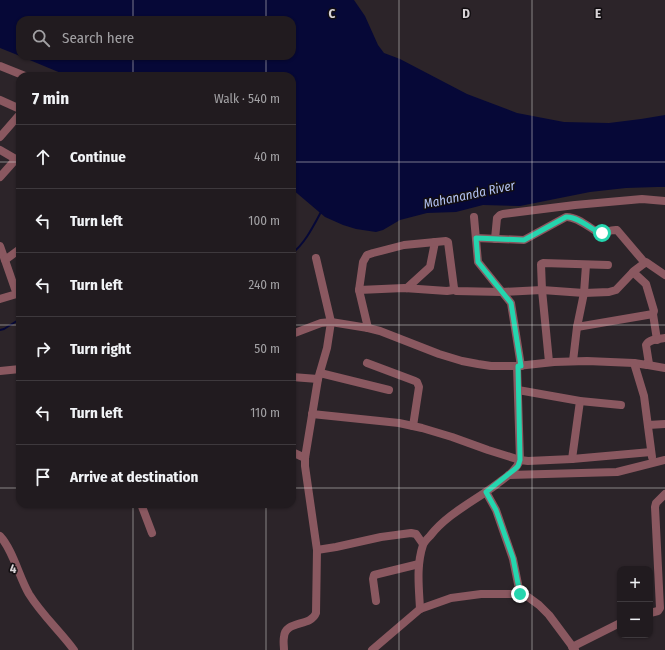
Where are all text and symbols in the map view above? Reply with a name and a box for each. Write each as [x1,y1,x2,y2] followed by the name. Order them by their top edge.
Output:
[329,6,336,21] text: C
[462,6,470,21] text: D
[595,6,601,21] text: E
[16,16,296,60] search box
[30,27,52,49] icon: search
[62,29,134,47] text: Search here
[32,88,69,109] text: 7 min
[214,91,280,106] text: Walk · 540 m
[32,146,54,168] icon: ahead
[70,148,126,166] text: Continue
[254,149,280,164] text: 40 m
[422,177,517,212] water label: Mahananda River
[32,210,54,232] icon: left
[70,212,123,230] text: Turn left
[248,213,280,228] text: 100 m
[593,224,611,242] route start
[32,274,54,296] icon: left
[70,276,123,294] text: Turn left
[248,277,280,292] text: 240 m
[32,338,54,360] icon: right
[70,340,131,358] text: Turn right
[254,341,280,356] text: 50 m
[32,402,54,424] icon: left
[70,404,123,422] text: Turn left
[250,405,280,420] text: 110 m
[32,466,54,488] icon: arrive
[70,468,198,486] text: Arrive at destination
[10,561,17,576] text: 4
[617,566,653,638] map controls
[617,566,653,602] button: +
[511,585,529,603] route end
[617,602,653,638] button: −

